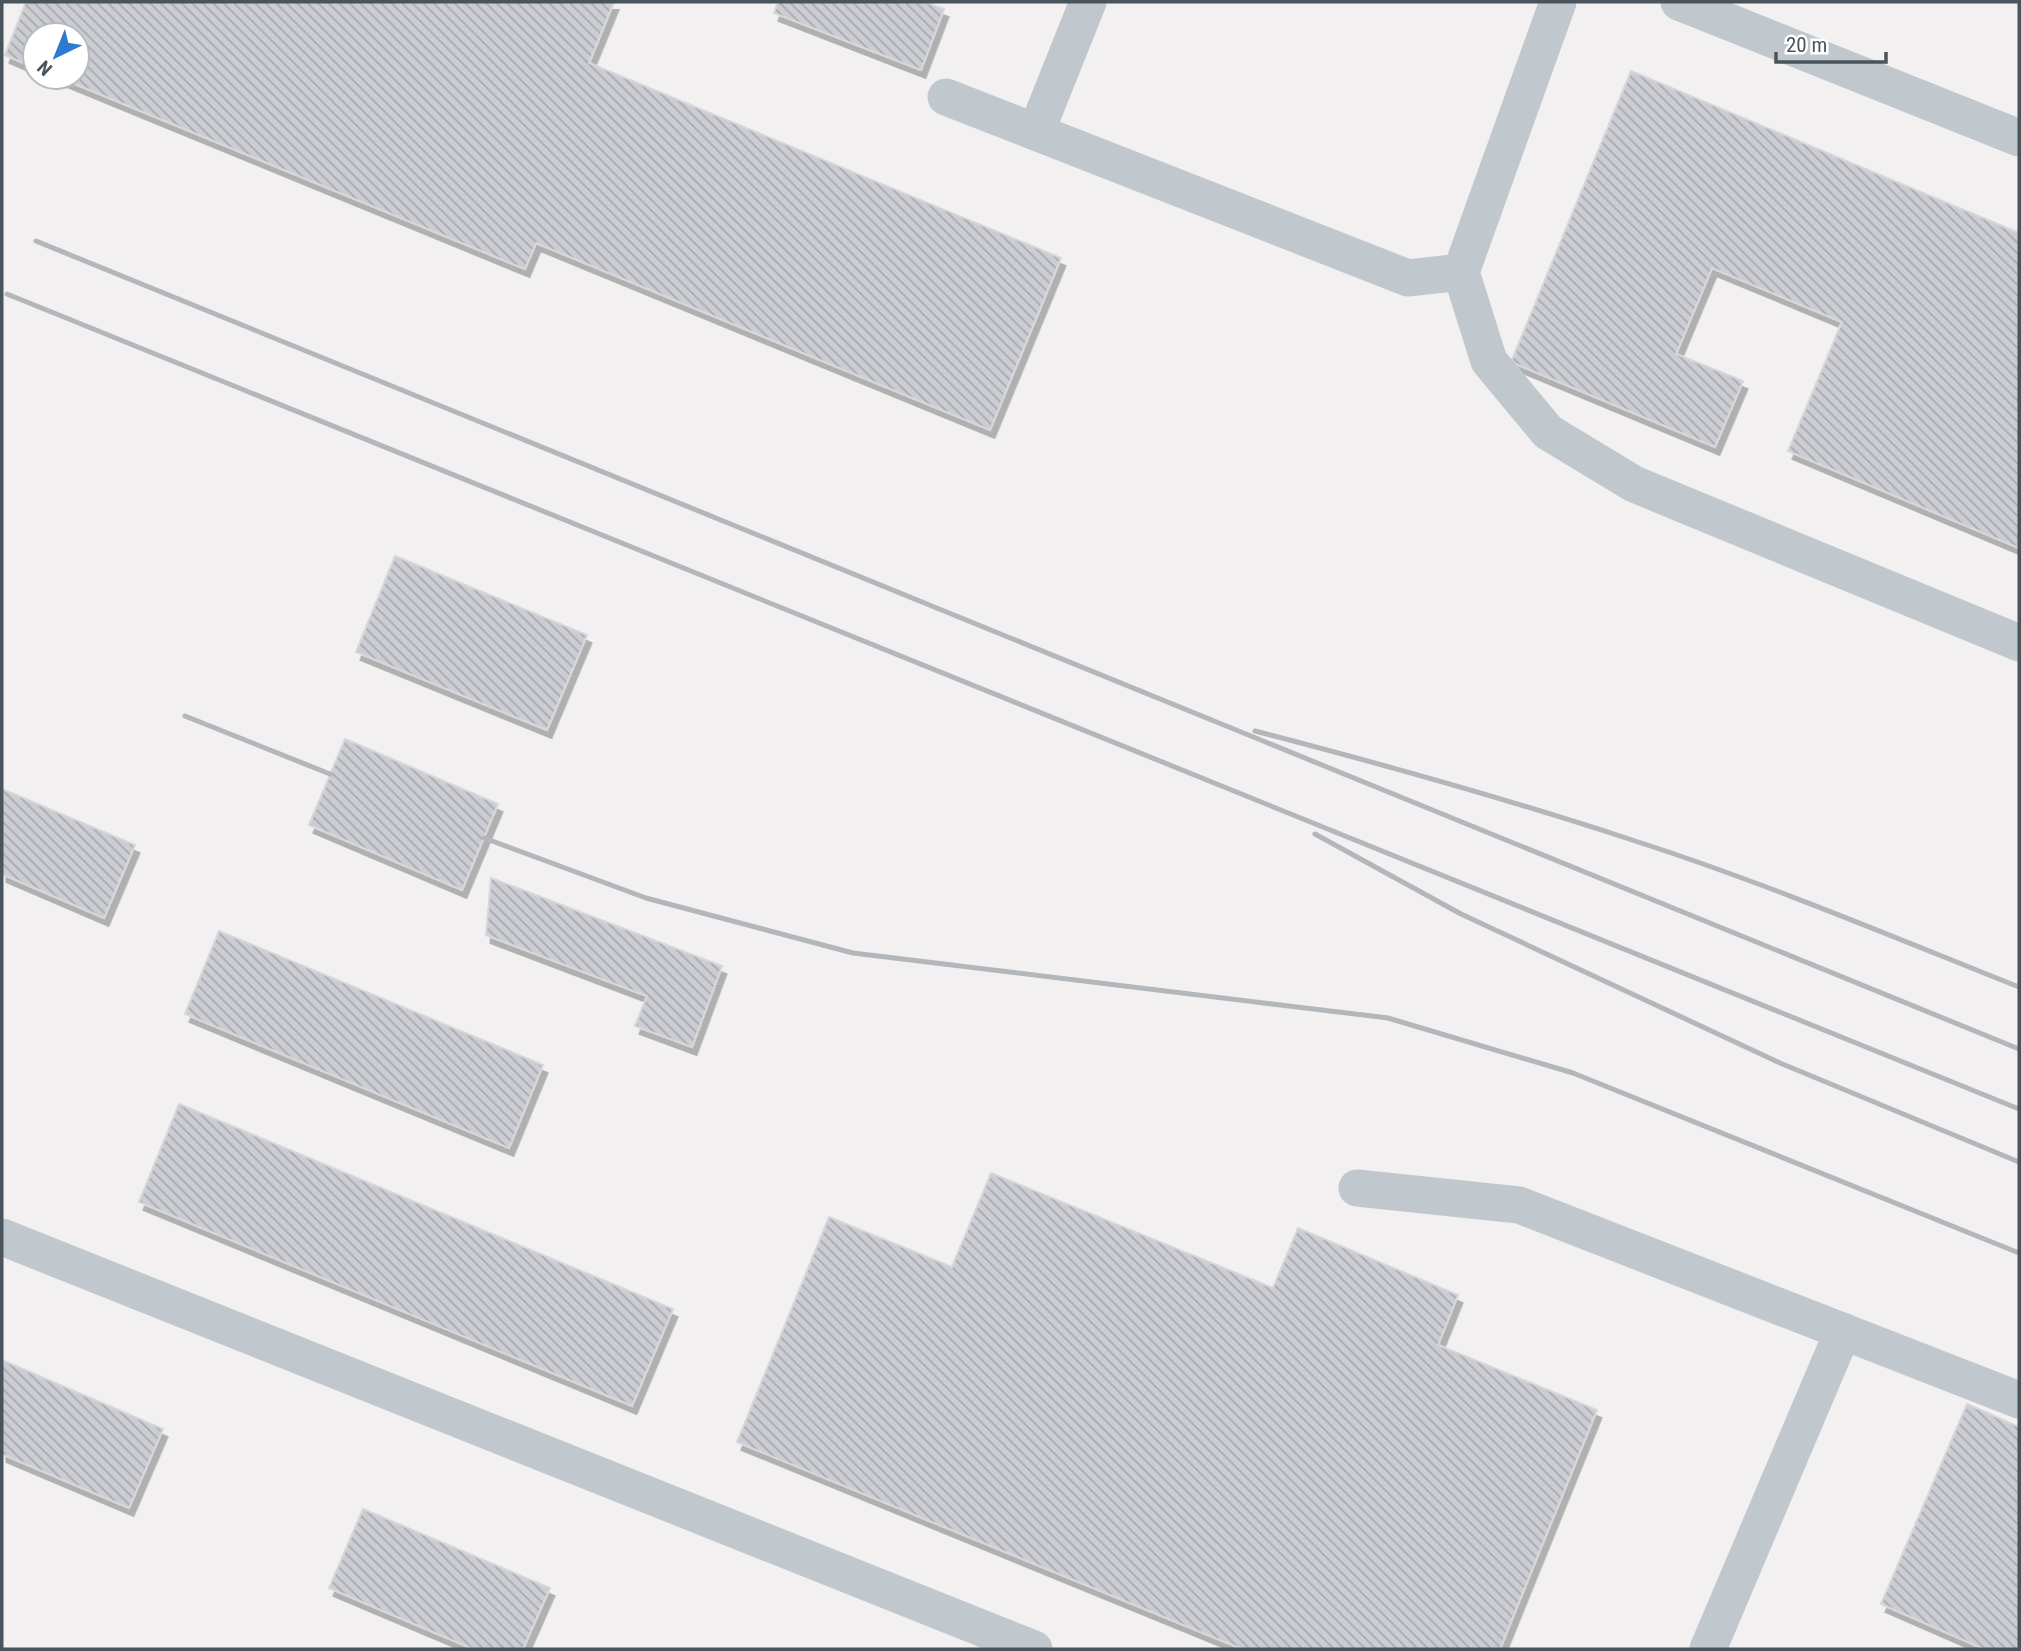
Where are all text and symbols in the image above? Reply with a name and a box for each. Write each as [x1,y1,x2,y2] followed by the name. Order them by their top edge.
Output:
[21,21,91,91] north arrow
[1776,21,1886,65] scale bar
[1786,33,1827,57] text: 20 m
[33,56,57,80] text: N

